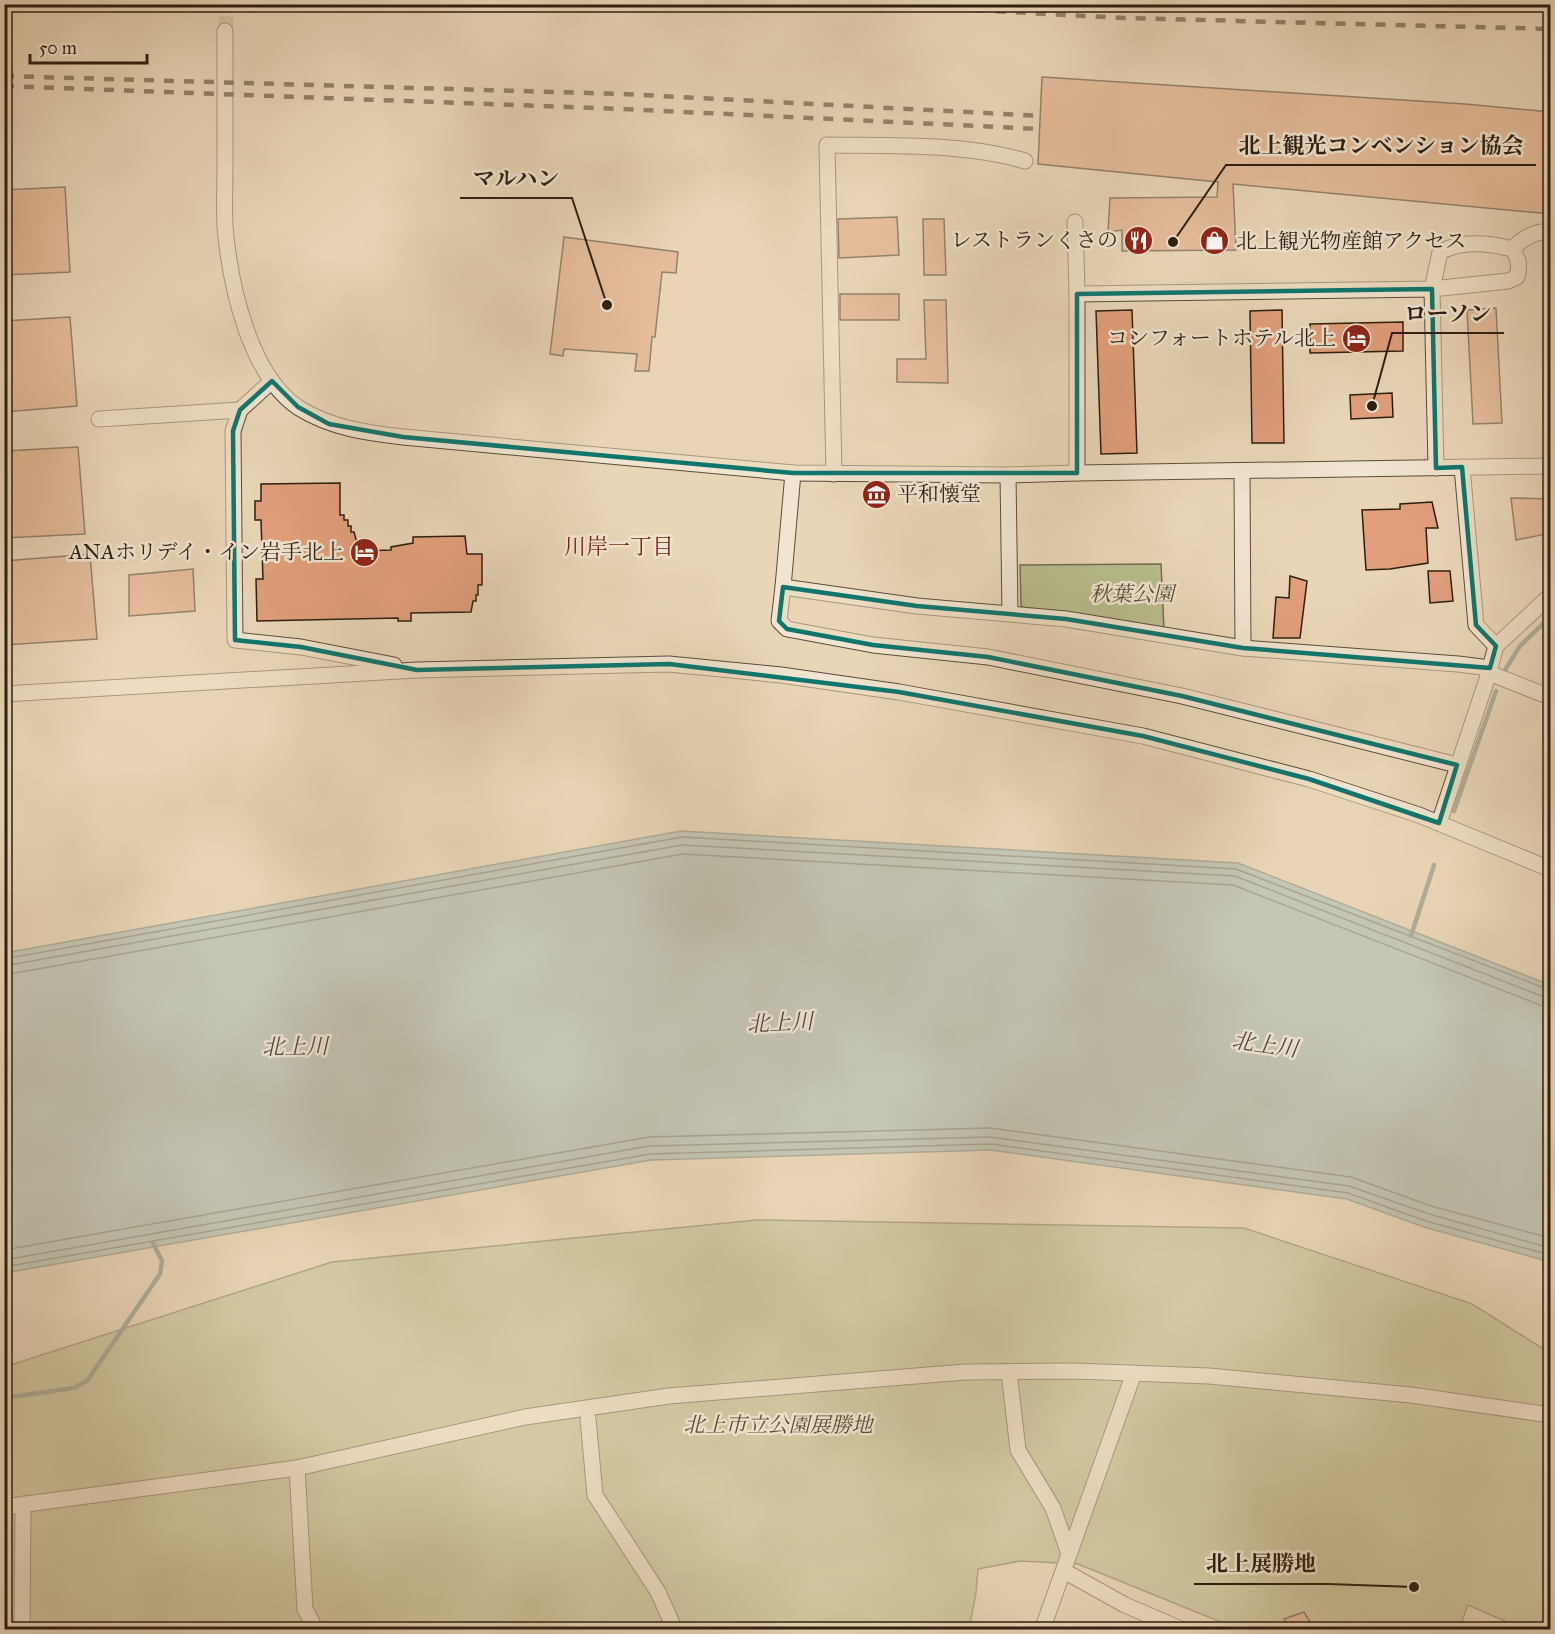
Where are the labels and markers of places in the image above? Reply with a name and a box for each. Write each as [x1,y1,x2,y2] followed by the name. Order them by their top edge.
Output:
[1226,125,1536,165] callout: 北上観光コンベンション協会
[460,158,572,198] callout: マルハン
[1123,224,1155,256] restaurant icon: レストランくさの
[1199,225,1231,257] shop icon: 北上観光物産館アクセス
[951,227,1118,253] place label: レストランくさの
[1236,228,1466,254] place label: 北上観光物産館アクセス
[1392,293,1504,333] callout: ローソン
[1341,322,1373,354] hotel icon: コンフォートホテル北上
[1107,325,1336,351] place label: コンフォートホテル北上
[860,478,892,510] museum icon: 平和懐堂
[897,481,981,507] place label: 平和懐堂
[349,536,381,568] hotel icon: ANAホリデイ・イン岩手北上
[68,539,344,565] place label: ANAホリデイ・イン岩手北上
[1194,1544,1328,1584] callout: 北上展勝地

